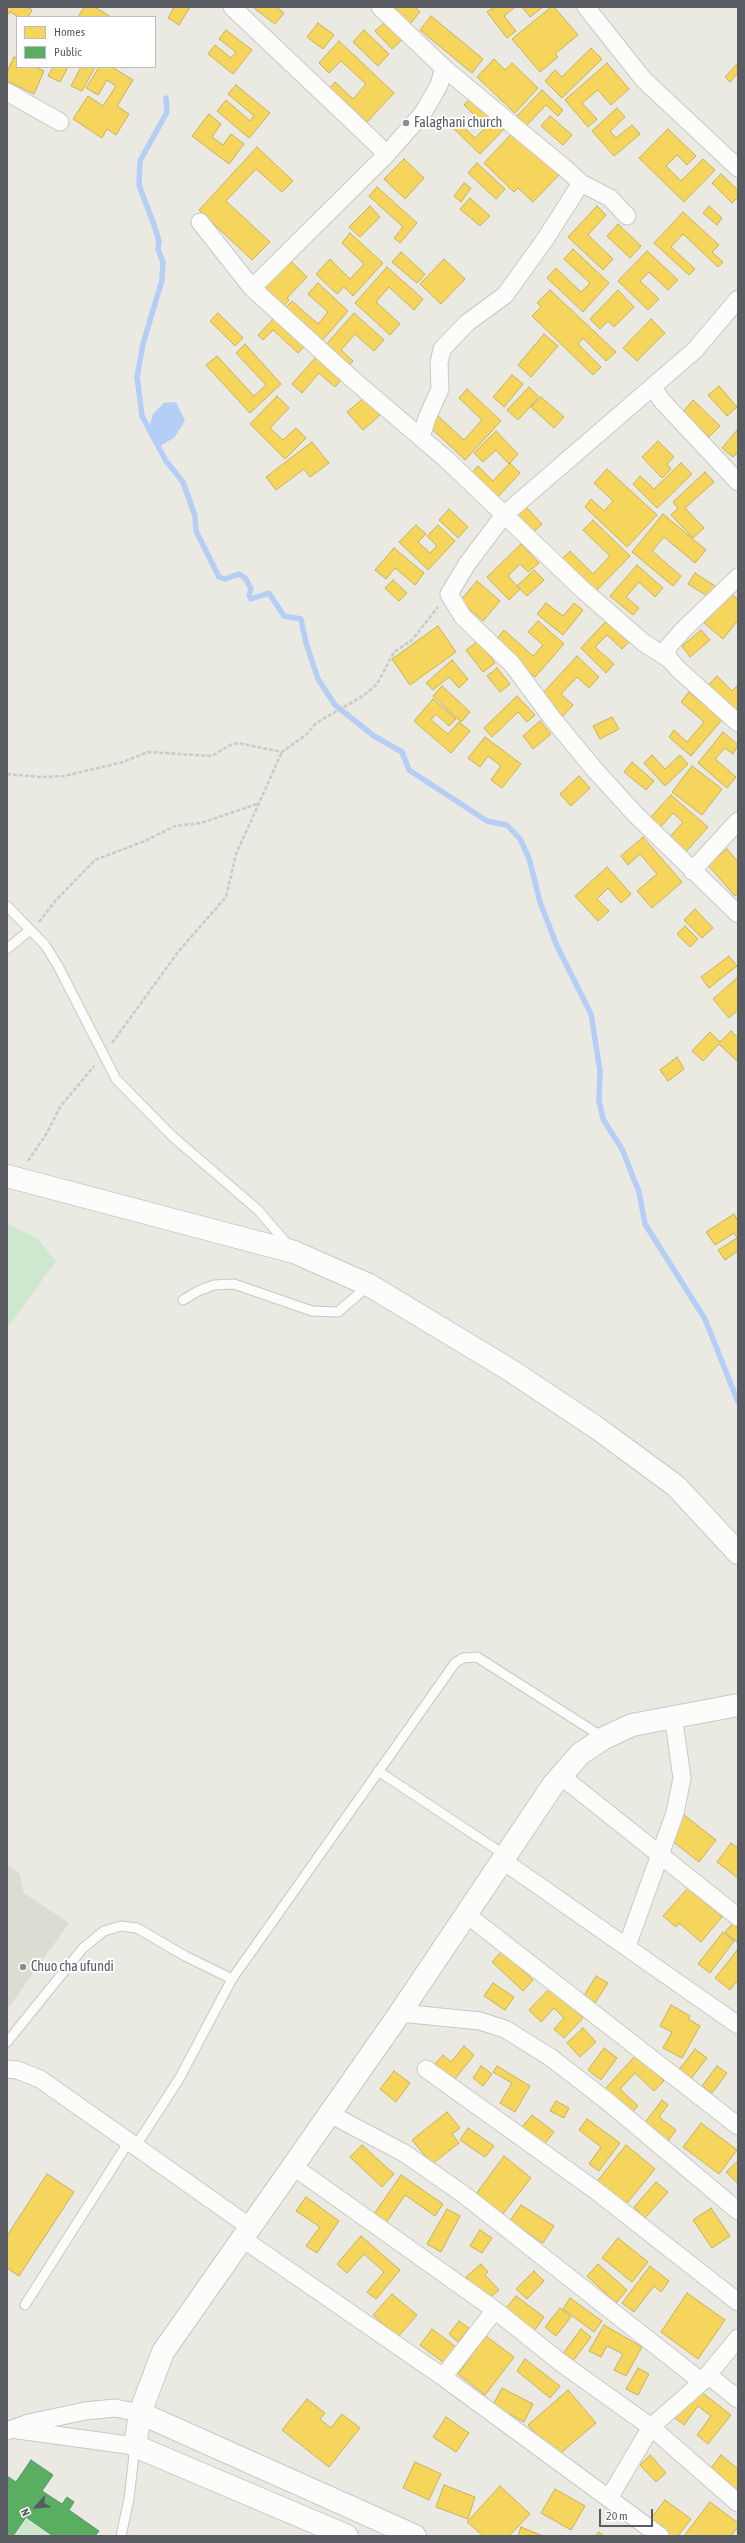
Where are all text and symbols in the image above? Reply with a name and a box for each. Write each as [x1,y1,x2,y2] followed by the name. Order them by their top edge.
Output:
[16,16,156,68] legend
[54,25,85,39] text: Homes
[54,45,82,59] text: Public
[414,115,502,131] place label: Falaghani church
[401,118,411,128] marker: Falaghani church
[31,1959,114,1975] place label: Chuo cha ufundi
[18,1962,28,1972] marker: Chuo cha ufundi
[16,2487,56,2527] north arrow
[601,2501,655,2527] scale bar
[18,2507,32,2518] text: N
[606,2509,628,2523] text: 20 m

